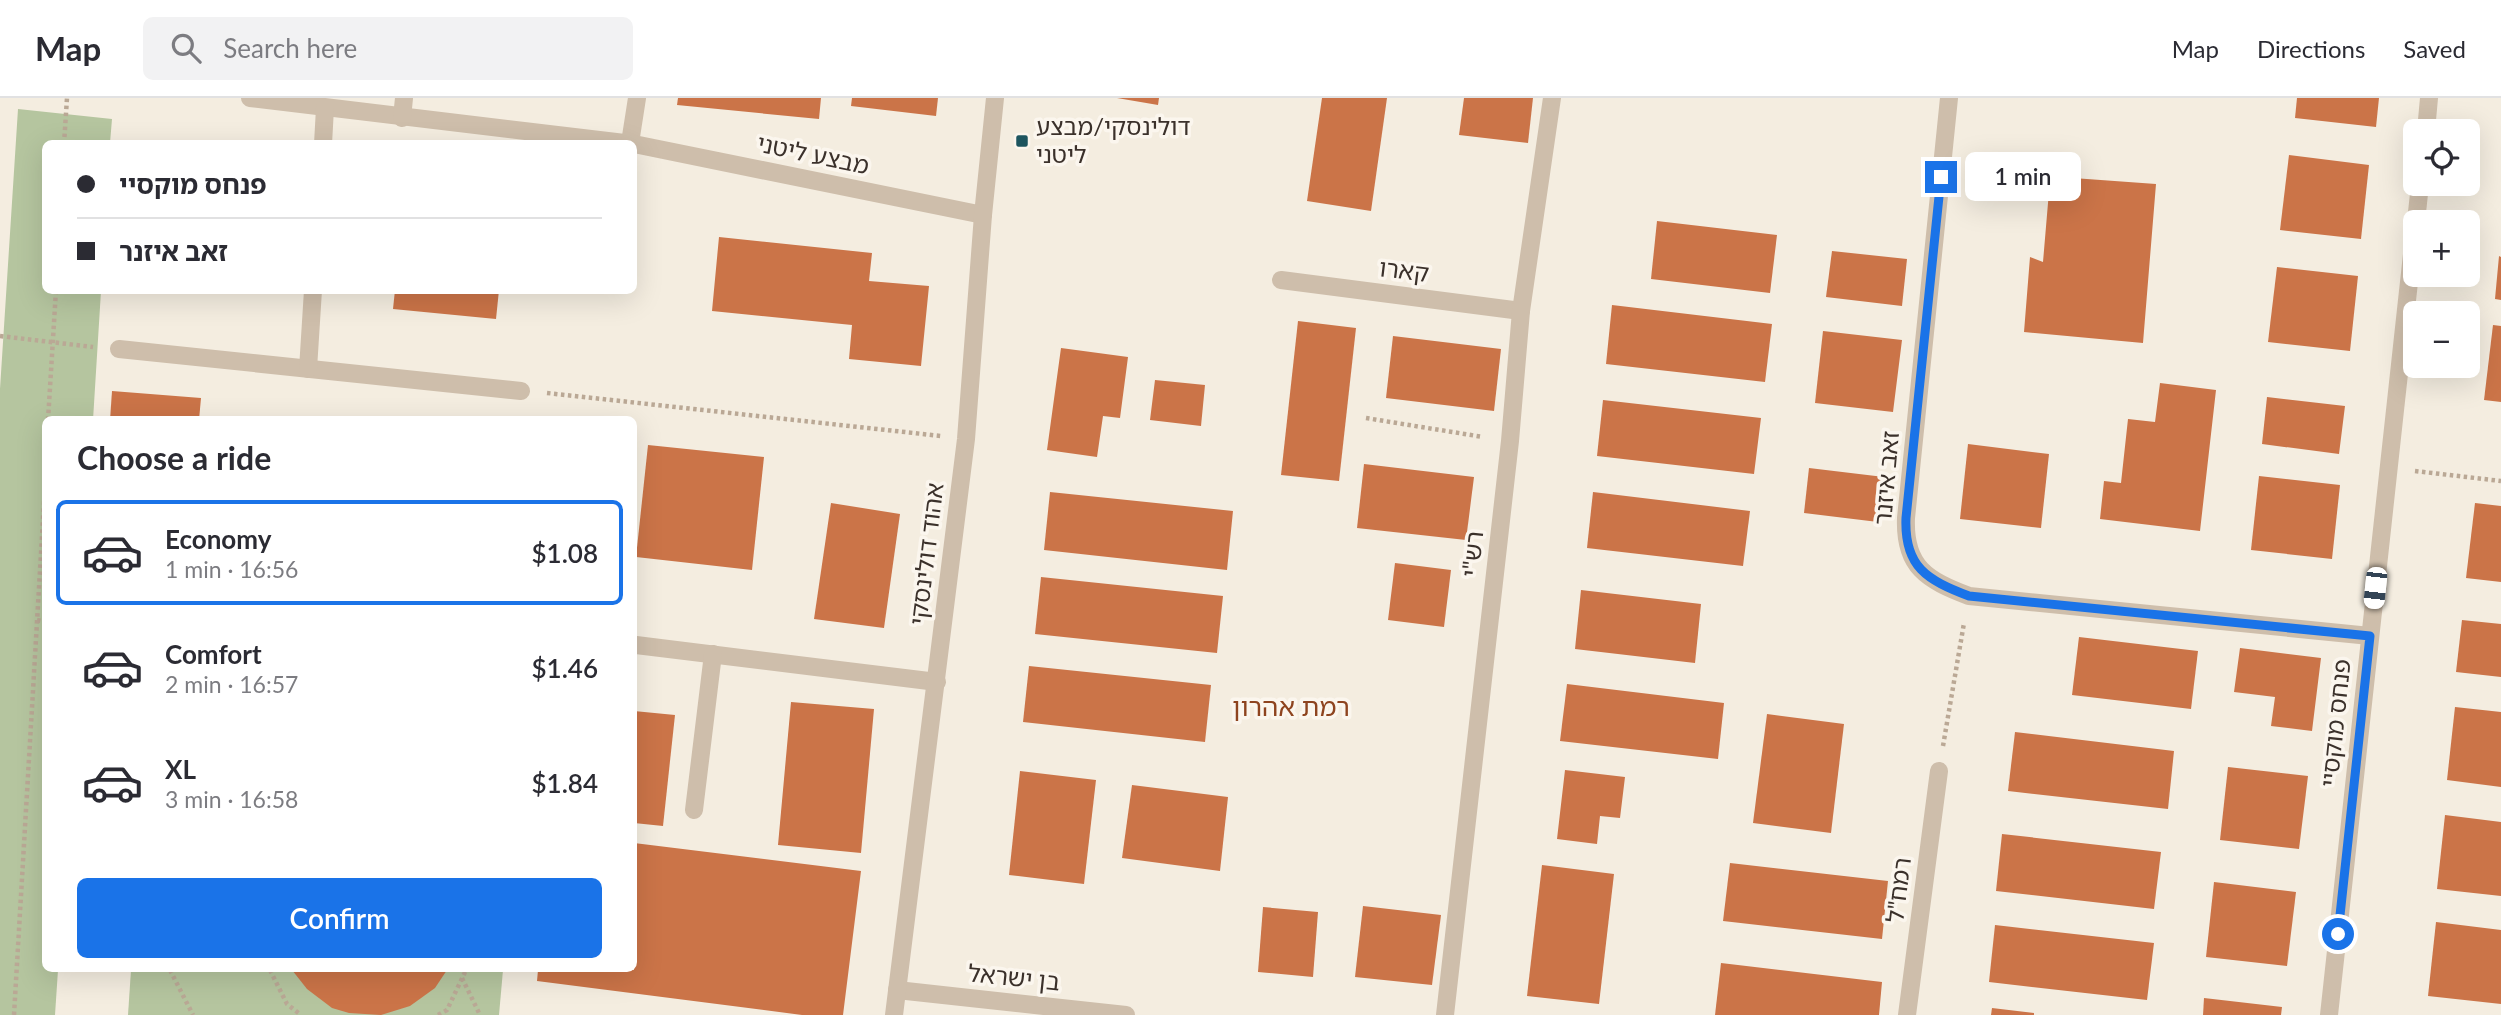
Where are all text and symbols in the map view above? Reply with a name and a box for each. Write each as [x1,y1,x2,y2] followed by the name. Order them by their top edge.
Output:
[143,17,633,80] search box
[35,28,101,68] text: Map
[167,29,205,67] icon: search
[223,32,357,64] text: Search here
[2172,34,2219,63] text: Map
[2257,34,2365,63] text: Directions
[2403,34,2466,63] text: Saved
[1036,111,1191,168] place label: דולינסקי/מבצע ליטני
[2403,119,2480,378] map controls
[2403,119,2480,196] button: locate
[755,128,872,180] street label: מבצע ליטני
[1014,133,1030,149] marker: דולינסקי/מבצע ליטני
[1966,153,2081,202] callout: 1 min
[1925,161,1957,193] route end
[1995,162,2051,190] text: 1 min
[119,168,267,200] text: פנחס מוקסיי
[2403,210,2480,287] button: +
[119,235,228,267] text: זאב איזנר
[1378,252,1431,287] street label: קארו
[2403,301,2480,378] button: −
[1867,430,1904,526] street label: זאב איזנר
[77,438,271,477] text: Choose a ride
[902,481,949,627] street label: אהוד דולינסקי
[81,521,144,584] icon: car
[165,523,271,555] text: Economy
[1455,529,1488,578] street label: רש"י
[532,537,598,569] text: $1.08
[165,555,298,583] text: 1 min · 16:56
[2363,566,2388,610] car
[81,636,144,699] icon: car
[165,638,262,670] text: Comfort
[532,652,598,684] text: $1.46
[2313,657,2356,788] street label: פנחס מוקסיי
[165,670,298,698] text: 2 min · 16:57
[1232,690,1350,722] district label: רמת אהרון
[81,751,144,814] icon: car
[165,753,196,785] text: XL
[532,767,598,799] text: $1.84
[165,785,298,813] text: 3 min · 16:58
[1879,856,1916,924] street label: רמח"ל
[77,878,602,958] button: Confirm
[2322,918,2354,950] route start
[967,957,1062,996] street label: בן ישראל

